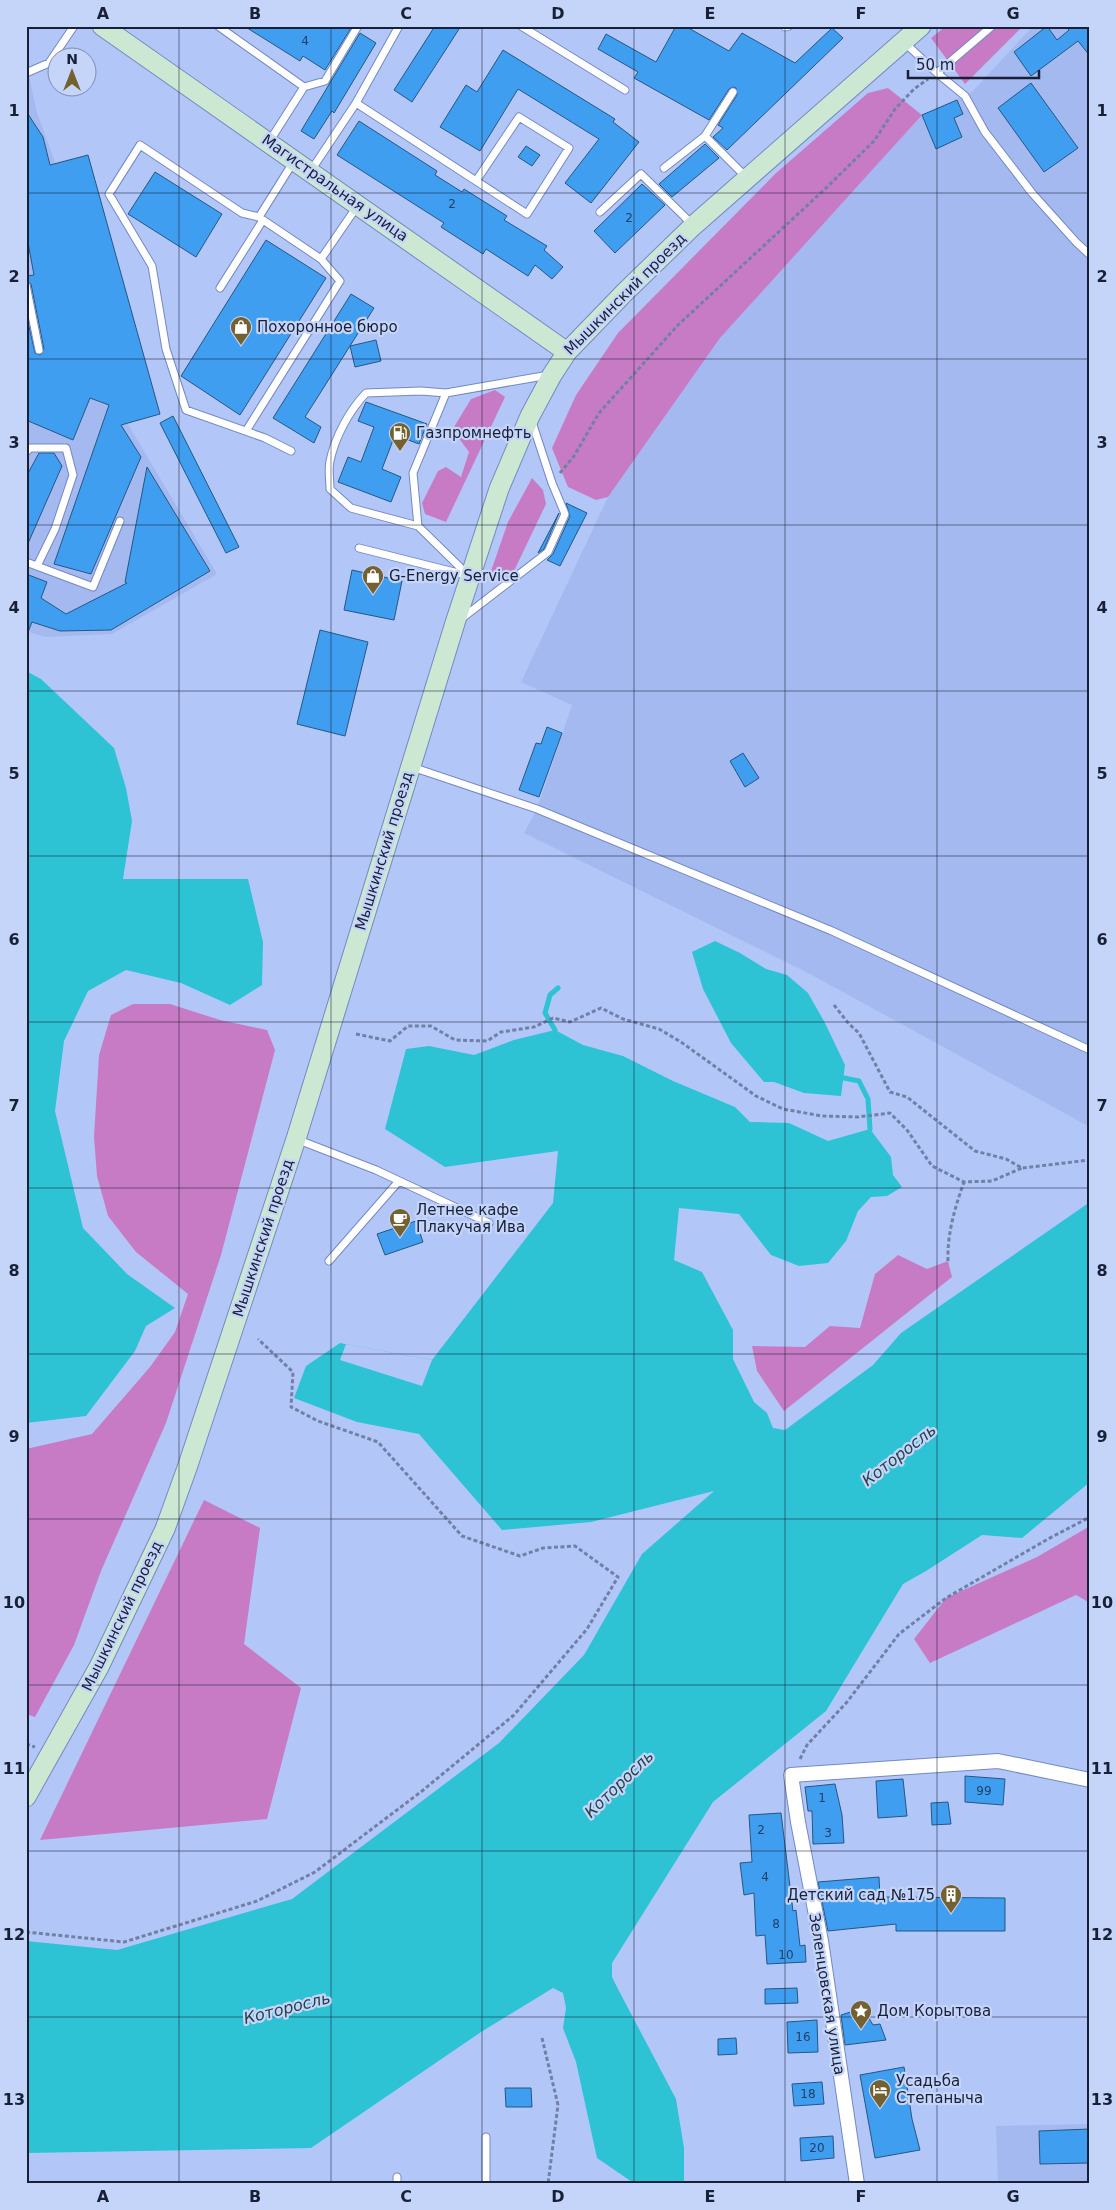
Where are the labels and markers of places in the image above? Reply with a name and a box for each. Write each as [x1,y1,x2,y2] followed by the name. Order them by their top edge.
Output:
[229,315,253,346] shop icon: Похоронное бюро
[257,318,398,336] place label: Похоронное бюро
[388,421,412,452] fuel station icon: Газпромнефть
[416,424,532,442] place label: Газпромнефть
[361,564,385,595] shop icon: G-Energy Service
[389,567,519,585] place label: G-Energy Service
[416,1201,525,1236] place label: Летнее кафе Плакучая Ива
[388,1207,412,1238] cafe icon: Летнее кафе Плакучая Ива
[939,1883,963,1914] building icon: Детский сад №175
[787,1886,935,1904] place label: Детский сад №175
[849,1999,873,2030] place icon: Дом Корытова
[877,2002,991,2020] place label: Дом Корытова
[896,2072,983,2107] place label: Усадьба Степаныча
[868,2078,892,2109] hotel icon: Усадьба Степаныча

